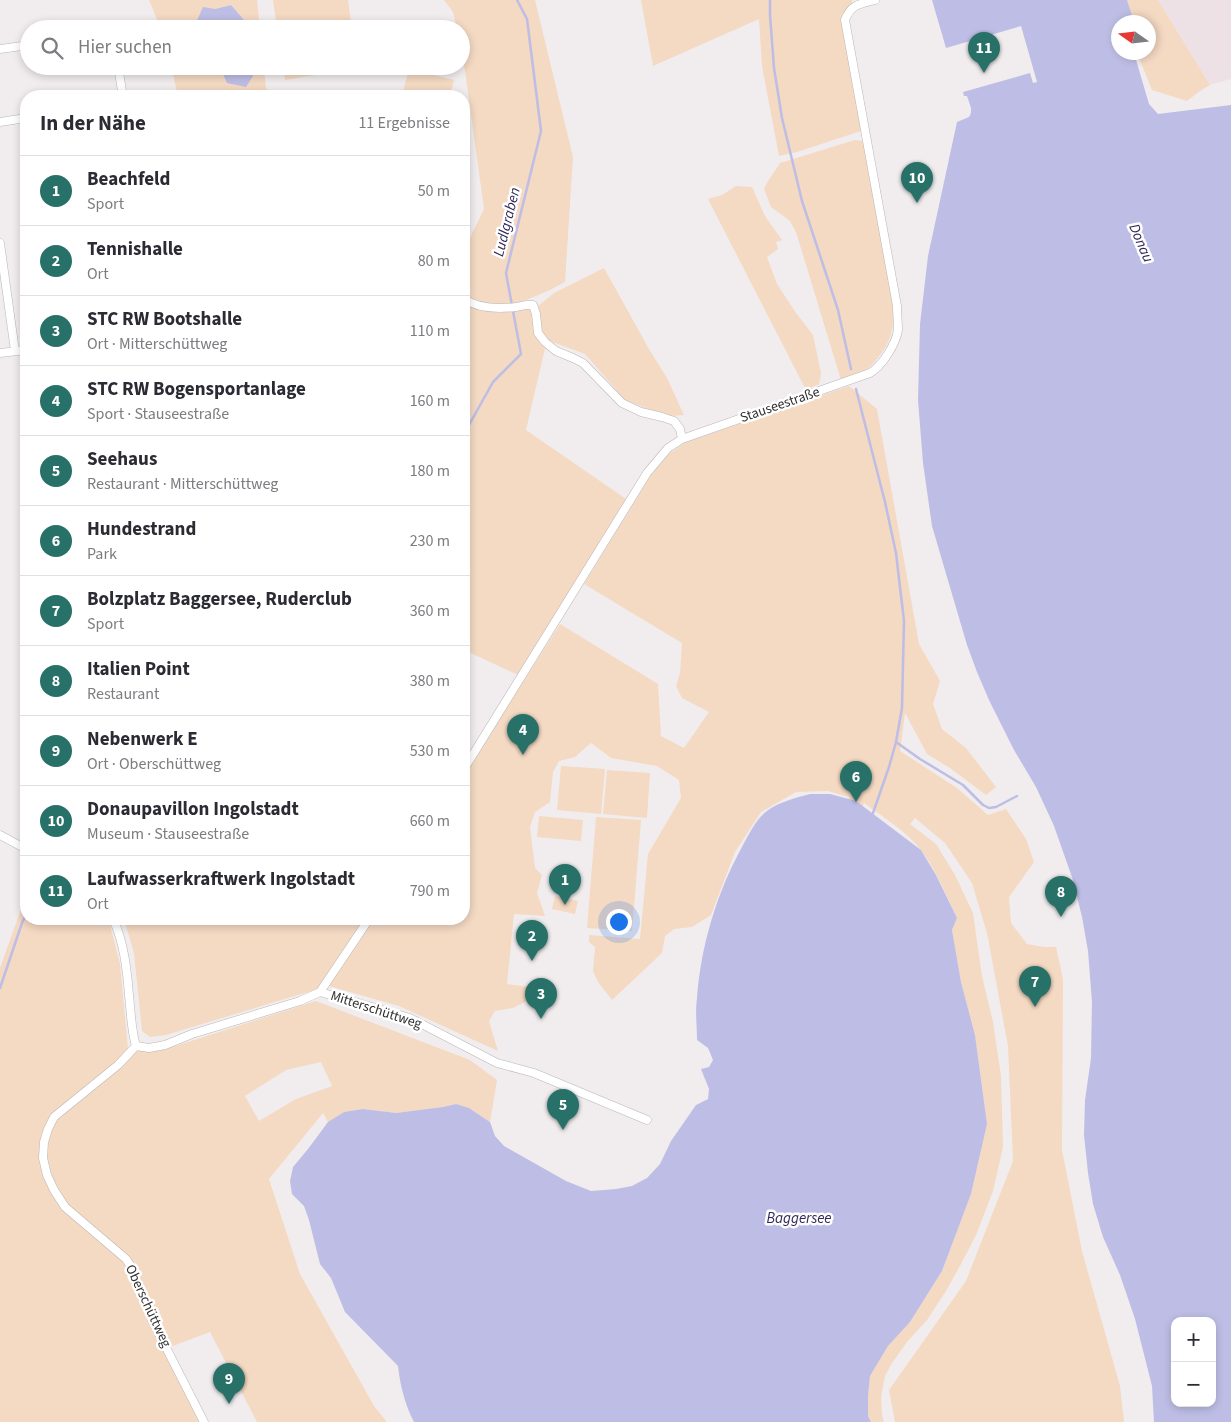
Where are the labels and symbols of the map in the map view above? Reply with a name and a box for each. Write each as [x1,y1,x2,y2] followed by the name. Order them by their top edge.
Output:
[1111,15,1156,60] north arrow
[968,32,1000,73] pin: 11
[901,162,933,203] pin: 10
[488,185,526,259] water label: Ludlgraben
[1123,220,1159,266] water label: Donau
[738,382,823,428] street label: Stauseestraße
[507,714,539,755] pin: 4
[840,761,872,802] pin: 6
[549,864,581,905] pin: 1
[1045,876,1077,917] pin: 8
[606,909,632,935] your location
[516,920,548,961] pin: 2
[1019,966,1051,1007] pin: 7
[525,978,557,1019] pin: 3
[328,986,424,1034] street label: Mitterschüttweg
[547,1089,579,1130] pin: 5
[766,1208,832,1229] water label: Baggersee
[120,1261,176,1351] street label: Oberschüttweg
[213,1363,245,1404] pin: 9

